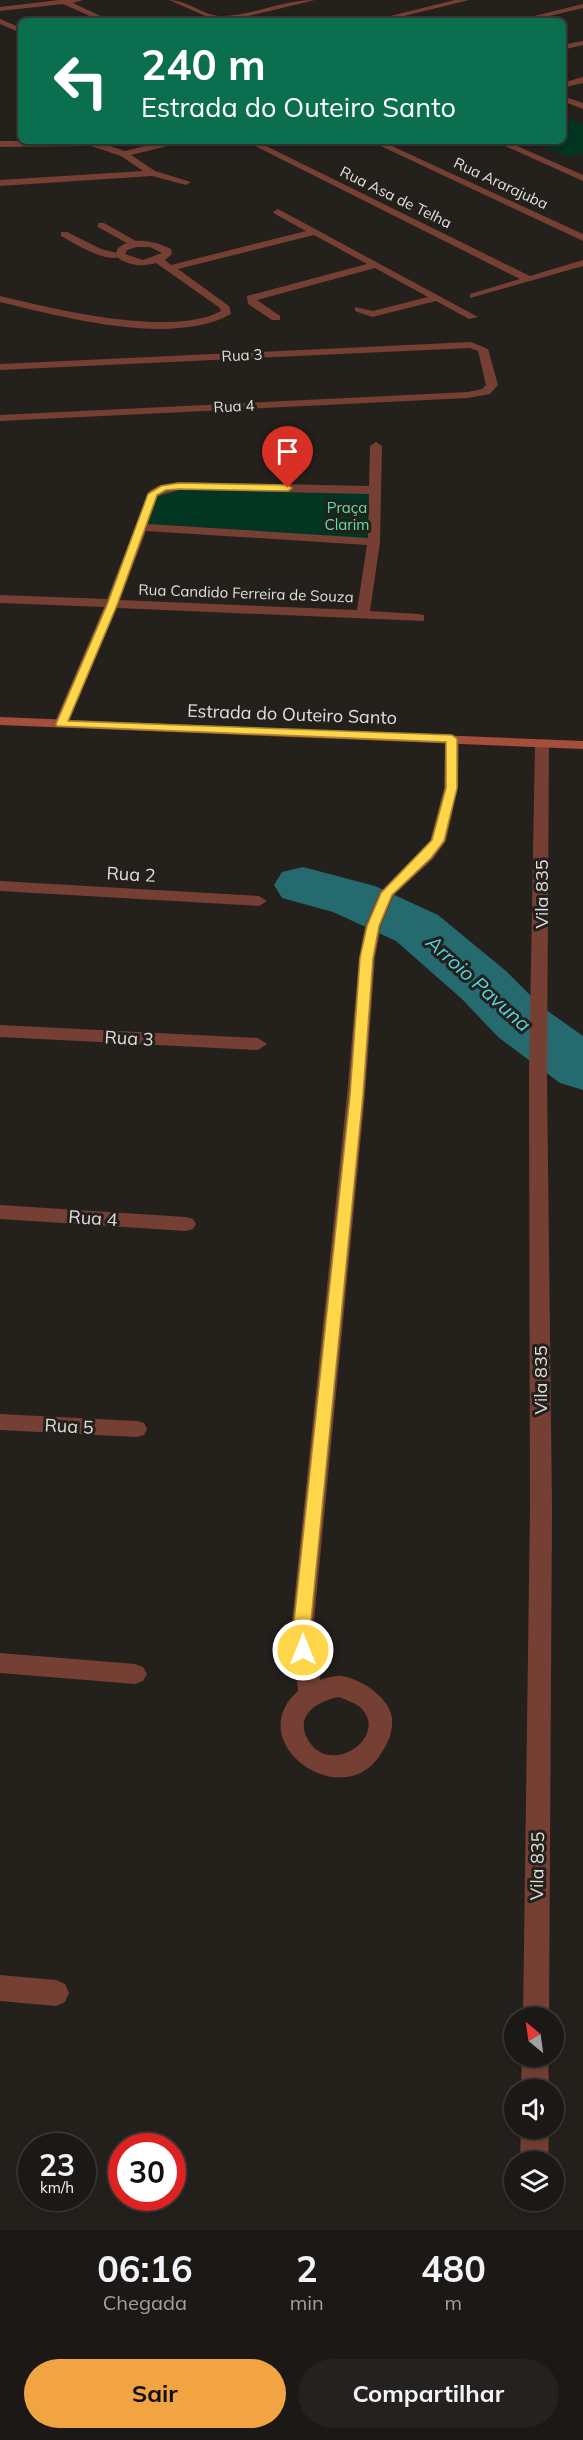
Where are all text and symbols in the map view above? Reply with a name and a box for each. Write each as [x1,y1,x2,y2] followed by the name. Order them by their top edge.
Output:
[141,38,266,91] text: 240 m
[42,42,120,120] icon: left
[141,90,456,124] text: Estrada do Outeiro Santo
[451,153,551,213] street label: Rua Ararajuba
[337,162,455,232] street label: Rua Asa de Telha
[221,344,263,366] street label: Rua 3
[213,395,255,417] street label: Rua 4
[262,426,313,488] pin
[271,435,304,468] icon: arrive
[324,498,370,534] park label: Praça Clarim
[138,580,354,606] street label: Rua Candido Ferreira de Souza
[187,699,397,729] street label: Estrada do Outeiro Santo
[530,859,553,929] street label: Vila 835
[106,861,156,887] street label: Rua 2
[421,929,536,1037] water label: Arroio Pavuna
[104,1025,154,1051] street label: Rua 3
[68,1205,119,1231] street label: Rua 4
[529,1345,552,1415] street label: Vila 835
[44,1413,94,1439] street label: Rua 5
[271,1618,335,1682] position arrow
[525,1831,549,1901] street label: Vila 835
[504,2007,564,2067] north arrow
[504,2007,564,2211] map controls
[504,2079,564,2139] button: sound
[108,2133,186,2211] speed limit sign: 30
[39,2146,75,2184] text: 23
[504,2151,564,2211] button: layers
[40,2178,74,2197] text: km/h
[97,2246,193,2291] text: 06:16
[296,2246,318,2291] text: 2
[421,2246,486,2291] text: 480
[103,2290,187,2315] text: Chegada
[290,2290,324,2315] text: min
[445,2290,462,2315] text: m
[24,2359,286,2428] button: Sair
[298,2359,559,2428] button: Compartilhar

